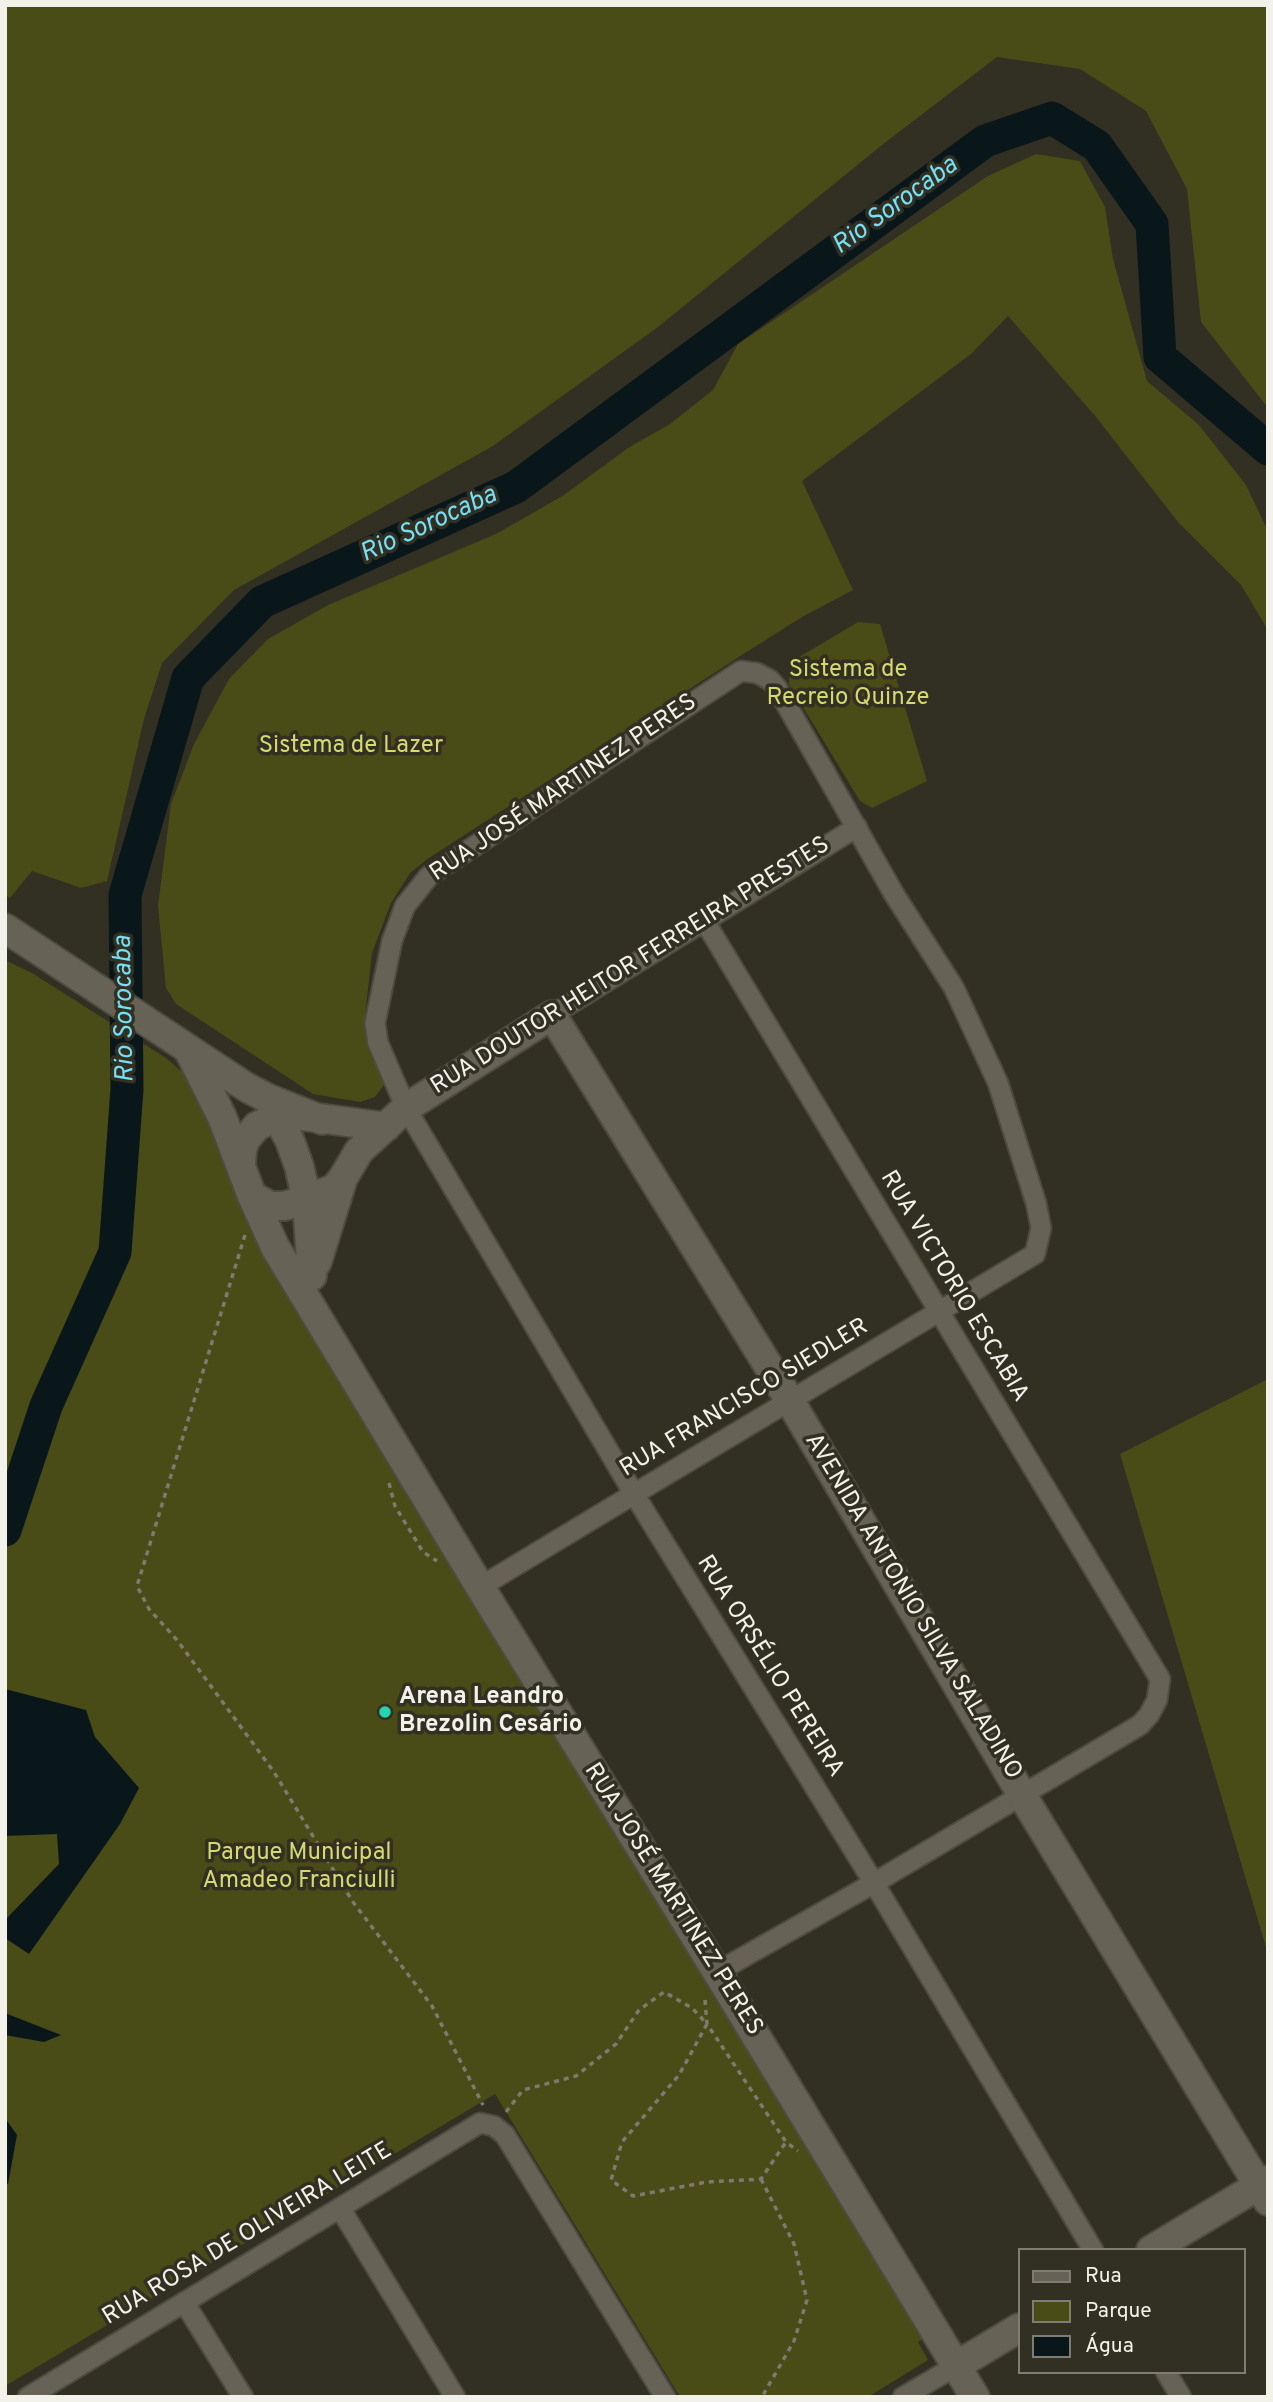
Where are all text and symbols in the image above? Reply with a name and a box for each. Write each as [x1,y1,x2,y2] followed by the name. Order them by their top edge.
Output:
[827,151,965,263] water label: Rio Sorocaba
[356,481,502,571] water label: Rio Sorocaba
[767,657,929,713] park label: Sistema de Recreio Quinze
[425,689,703,889] street label: RUA JOSÉ MARTINEZ PERES
[259,733,443,761] park label: Sistema de Lazer
[426,832,836,1102] street label: RUA DOUTOR HEITOR FERREIRA PRESTES
[109,935,143,1083] water label: Rio Sorocaba
[872,1166,1034,1408] street label: RUA VICTORIO ESCABIA
[616,1313,874,1485] street label: RUA FRANCISCO SIEDLER
[797,1429,1027,1785] street label: AVENIDA ANTONIO SILVA SALADINO
[689,1551,849,1783] street label: RUA ORSÉLIO PEREIRA
[399,1684,582,1740] place label: Arena Leandro Brezolin Cesário
[377,1704,393,1720] marker: Arena Leandro Brezolin Cesário
[576,1759,768,2041] street label: RUA JOSÉ MARTINEZ PERES
[202,1840,396,1896] park label: Parque Municipal Amadeo Franciulli
[98,2137,398,2333] street label: RUA ROSA DE OLIVEIRA LEITE
[1018,2248,1245,2374] legend
[1085,2263,1122,2290] text: Rua
[1085,2298,1152,2325] text: Parque
[1085,2333,1134,2360] text: Água

